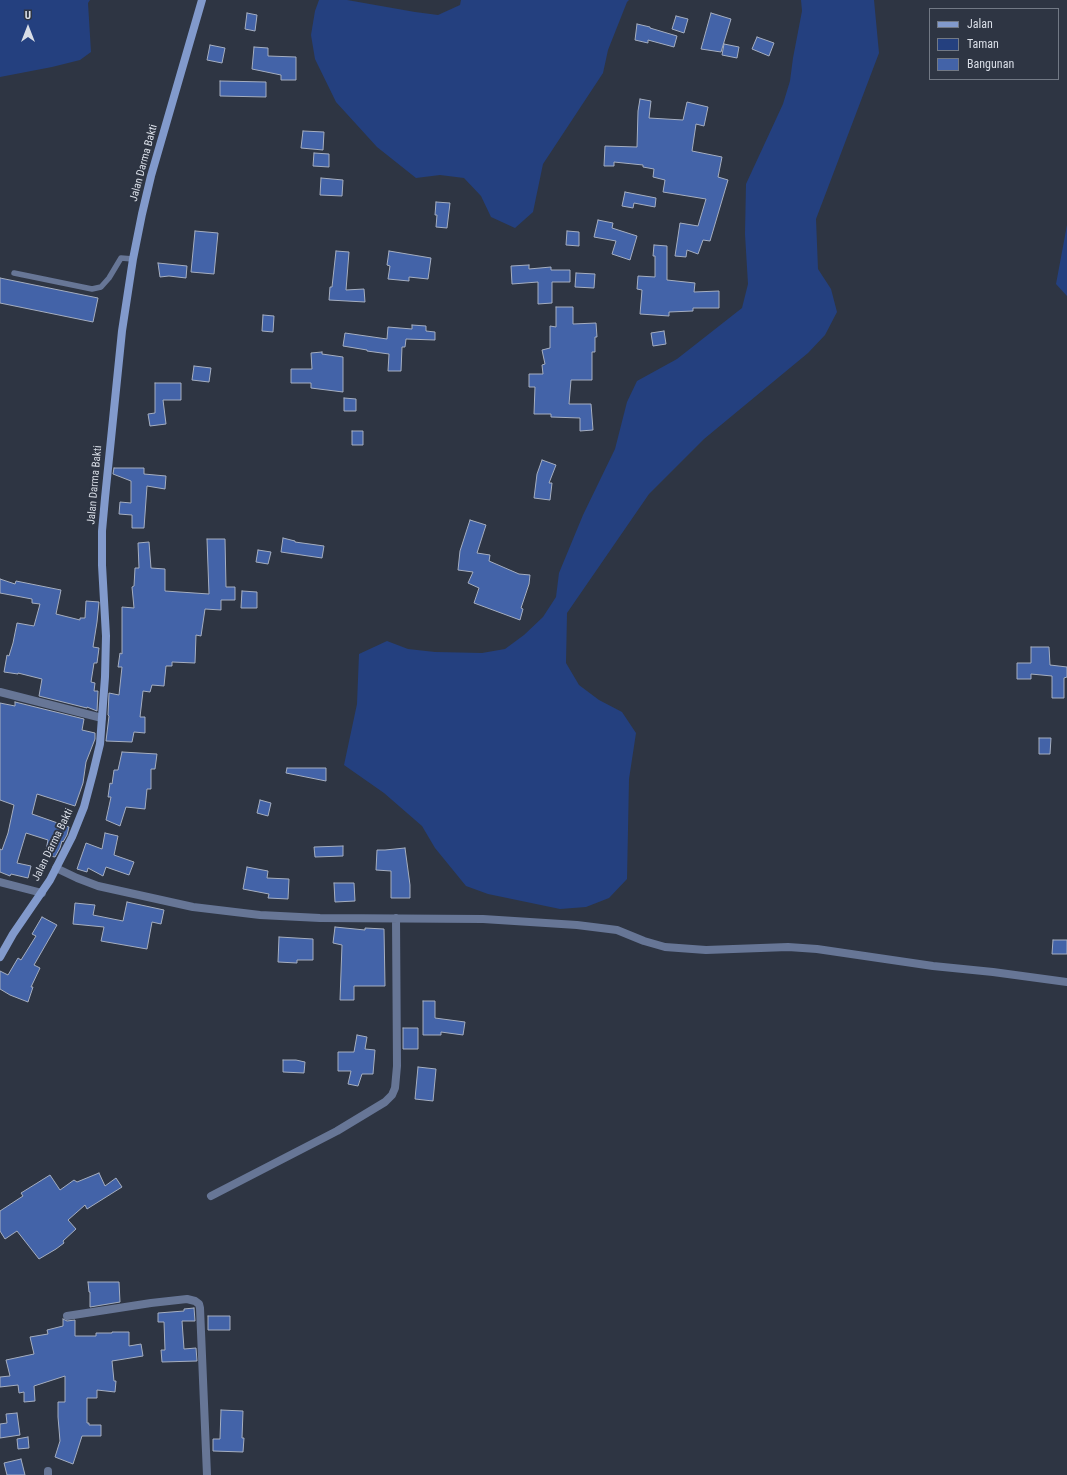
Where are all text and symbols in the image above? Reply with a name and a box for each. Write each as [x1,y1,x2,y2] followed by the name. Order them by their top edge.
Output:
[8,8,48,48] north arrow
[929,8,1059,80] legend
[25,9,31,22] text: U
[967,17,993,31] text: Jalan
[967,37,999,51] text: Taman
[967,57,1014,71] text: Bangunan
[127,123,161,203] street label: Jalan Darma Bakti
[85,445,105,525] street label: Jalan Darma Bakti
[30,807,76,883] street label: Jalan Darma Bakti

